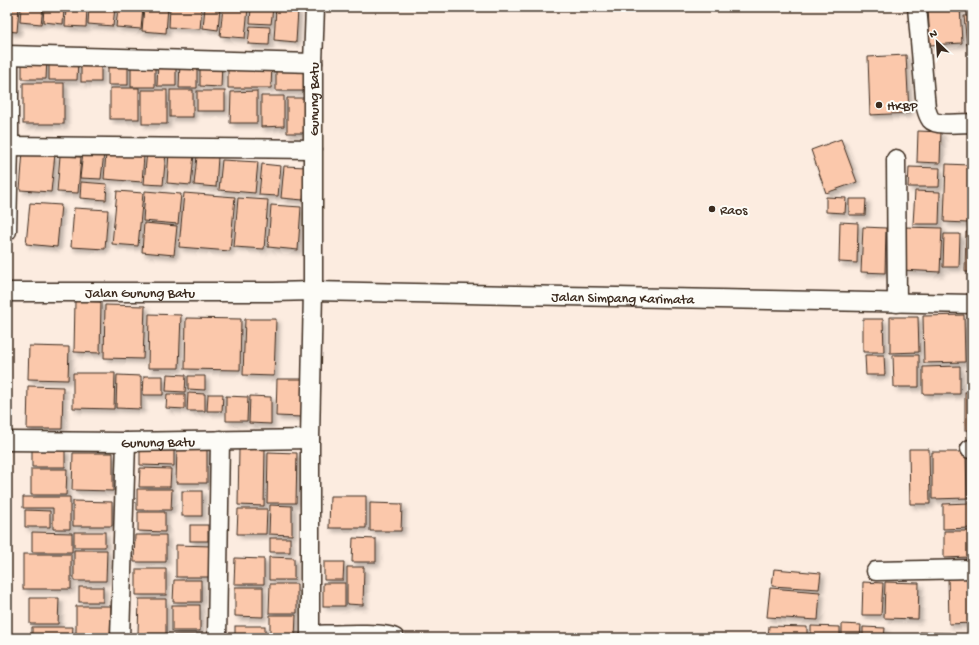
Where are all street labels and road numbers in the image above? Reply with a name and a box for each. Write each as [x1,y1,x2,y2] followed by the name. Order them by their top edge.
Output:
[307,62,324,136] street label: Gunung Batu
[85,286,195,303] street label: Jalan Gunung Batu
[551,290,696,310] street label: Jalan Simpang Karimata
[121,435,196,453] street label: Gunung Batu

